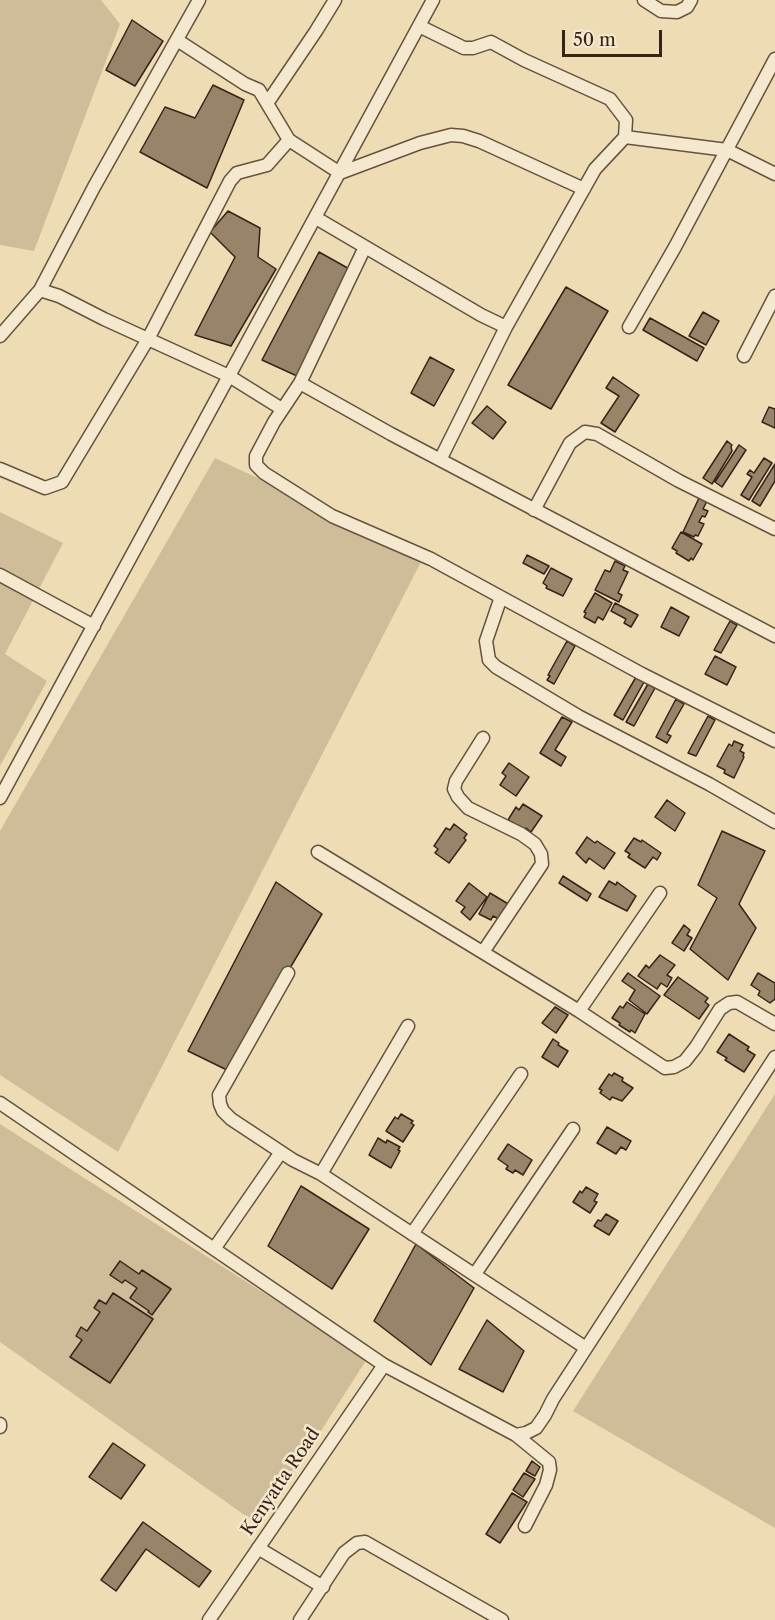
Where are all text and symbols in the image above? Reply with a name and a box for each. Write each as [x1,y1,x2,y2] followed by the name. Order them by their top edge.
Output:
[565,18,666,56] scale bar
[573,29,616,51] text: 50 m
[237,1424,325,1540] street label: Kenyatta Road

